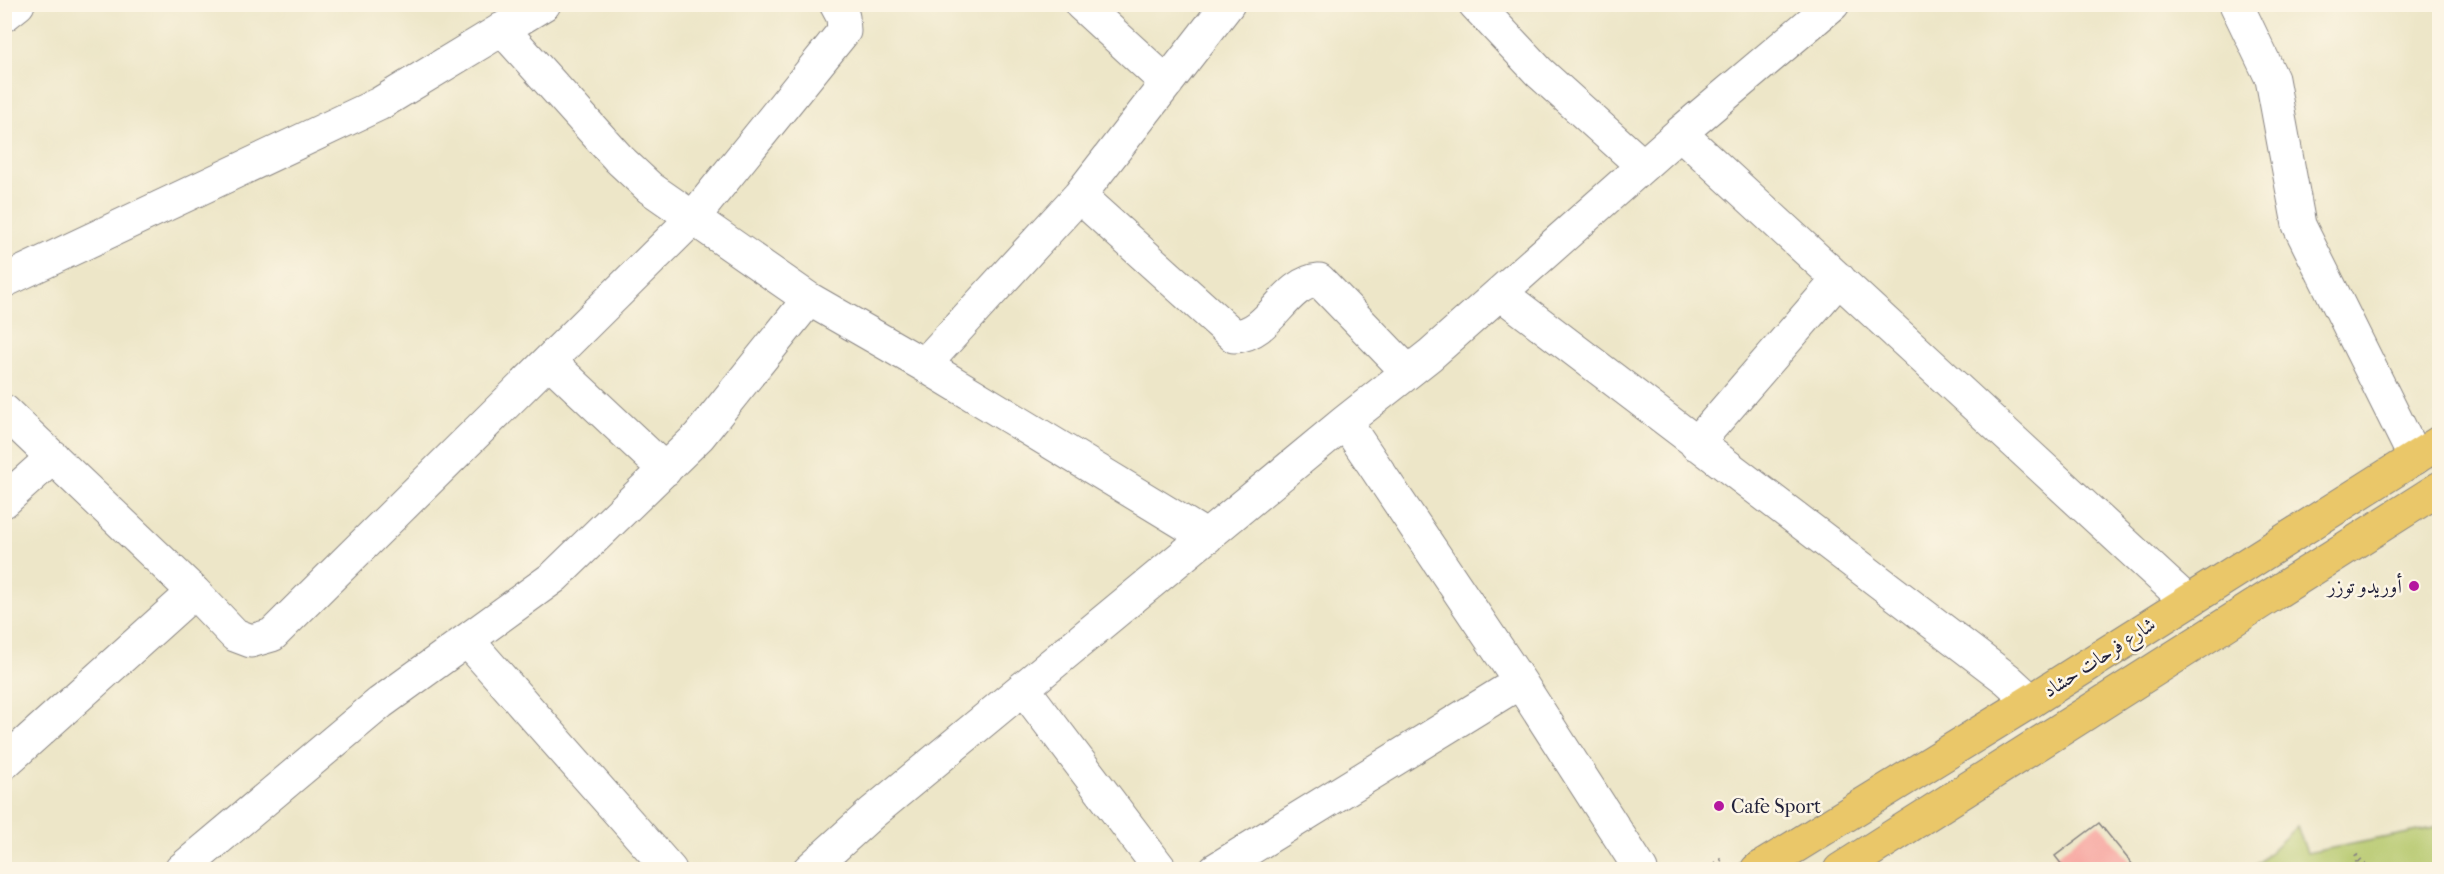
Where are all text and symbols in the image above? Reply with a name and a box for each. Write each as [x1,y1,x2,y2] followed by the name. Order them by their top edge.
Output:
[2326,572,2402,599] place label: أوريدو توزر
[2407,579,2421,593] marker: أوريدو توزر
[2039,613,2163,707] street label: شارع فرحات حشاد
[1731,795,1821,818] place label: Cafe Sport
[1712,799,1726,813] marker: Cafe Sport

